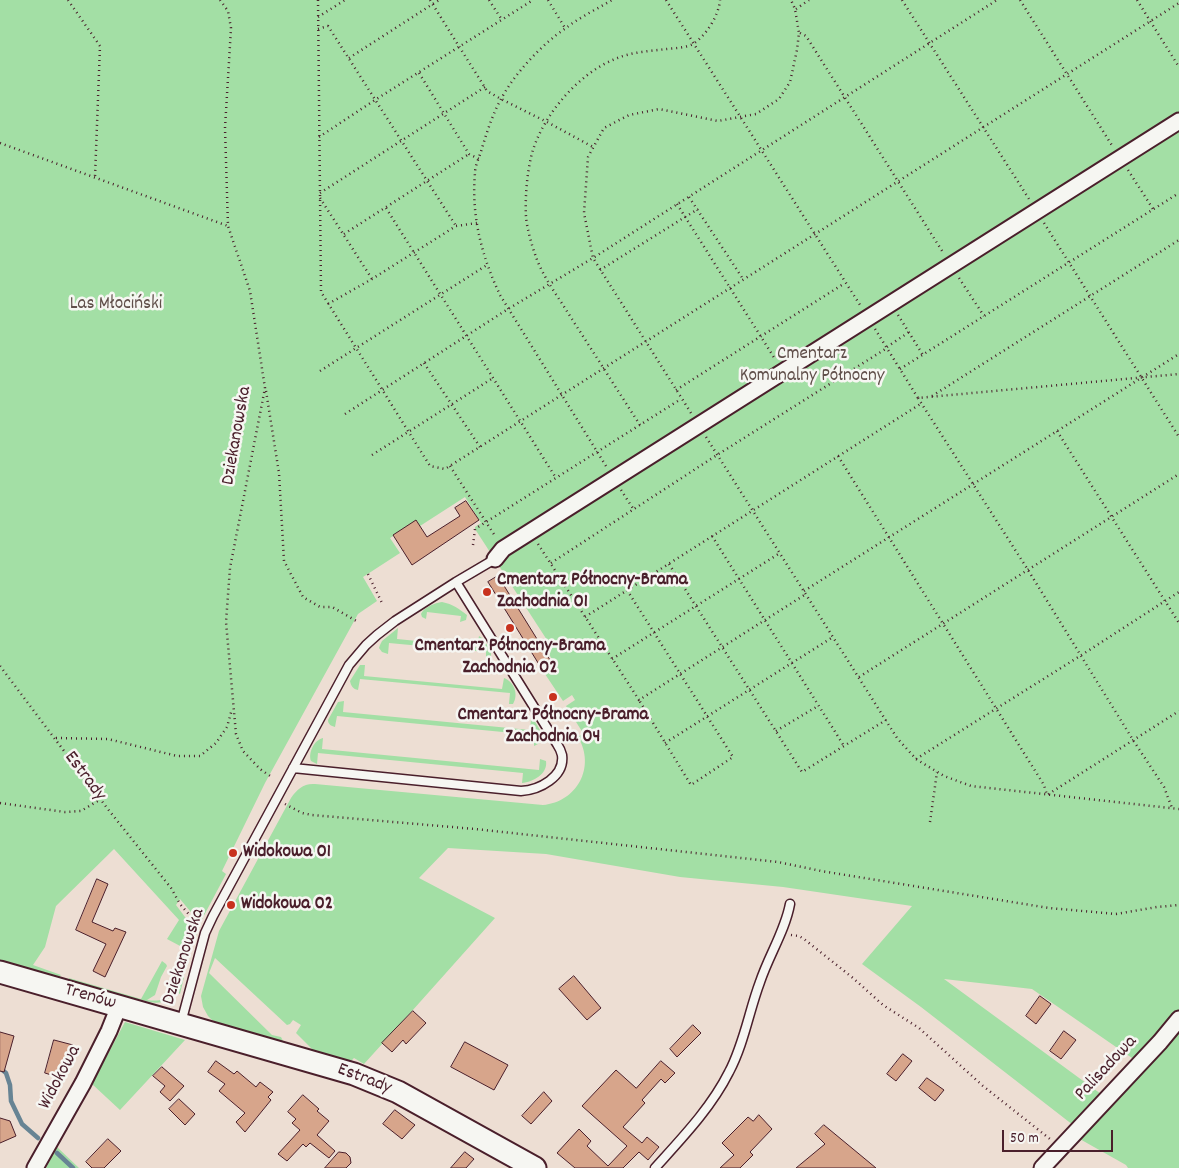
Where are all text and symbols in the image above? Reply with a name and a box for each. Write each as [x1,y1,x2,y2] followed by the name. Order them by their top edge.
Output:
[70,294,162,316] park label: Las Młociński
[740,344,884,388] park label: Cmentarz Komunalny Północny
[218,385,258,487] street label: Dziekanowska
[497,570,688,614] place label: Cmentarz Północny-Brama Zachodnia 01
[481,586,493,598] marker: Cmentarz Północny-Brama Zachodnia 01
[504,622,516,634] marker: Cmentarz Północny-Brama Zachodnia 02
[415,636,605,680] place label: Cmentarz Północny-Brama Zachodnia 02
[547,691,559,703] marker: Cmentarz Północny-Brama Zachodnia 04
[458,705,648,749] place label: Cmentarz Północny-Brama Zachodnia 04
[58,748,110,806] street label: Estrady
[243,842,331,864] place label: Widokowa 01
[227,847,239,859] marker: Widokowa 01
[241,894,333,916] place label: Widokowa 02
[225,899,237,911] marker: Widokowa 02
[159,906,211,1008] street label: Dziekanowska
[62,980,118,1016] street label: Trenów
[1071,1032,1143,1106] street label: Palisadowa
[35,1042,87,1114] street label: Widokowa
[334,1059,394,1101] street label: Estrady
[1004,1120,1115,1152] scale bar
[1010,1128,1039,1150] text: 50 m

